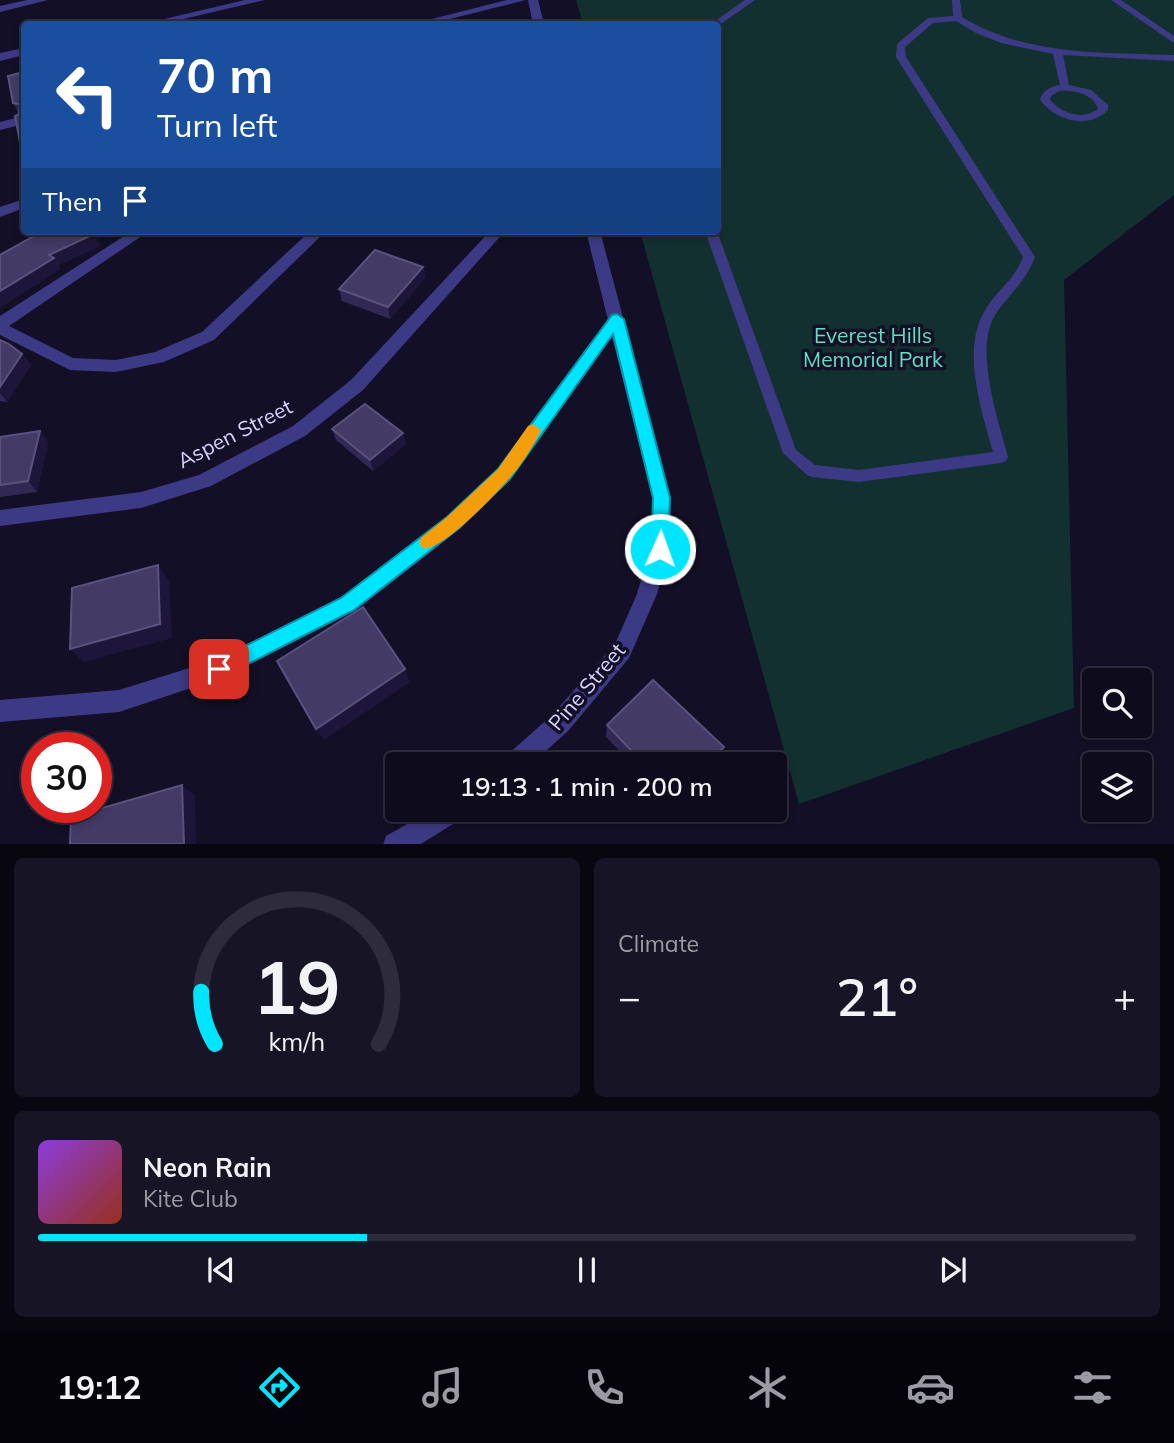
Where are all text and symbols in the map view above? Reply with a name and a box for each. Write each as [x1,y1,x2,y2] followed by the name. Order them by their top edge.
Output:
[157,44,273,105] text: 70 m
[42,49,133,140] icon: left
[157,105,277,145] text: Turn left
[116,182,154,220] icon: arrive
[42,185,102,218] text: Then
[803,322,943,372] park label: Everest Hills Memorial Park
[173,393,296,473] street label: Aspen Street
[623,512,697,586] position arrow
[542,637,630,735] street label: Pine Street
[189,639,249,699] pin
[200,650,238,688] icon: arrive
[1082,668,1152,822] map controls
[1082,668,1152,738] button: search
[21,732,112,823] speed limit sign: 30
[1082,752,1152,822] button: layers
[459,770,713,803] text: 19:13 · 1 min · 200 m
[618,929,699,958] text: Climate
[253,941,341,1032] text: 19
[836,964,918,1029] text: 21°
[618,973,641,1021] text: −
[1113,973,1136,1021] text: +
[269,1025,325,1056] text: km/h
[143,1151,272,1184] text: Neon Rain
[143,1184,238,1213] text: Kite Club
[202,1251,240,1289] icon: previous
[568,1251,606,1289] icon: pause
[934,1251,972,1289] icon: next
[255,1363,304,1412] icon: directions
[418,1363,467,1412] icon: music
[580,1363,629,1412] icon: phone
[743,1363,792,1412] icon: climate
[906,1363,955,1412] icon: car
[1068,1363,1117,1412] icon: filters
[57,1367,142,1407] text: 19:12

